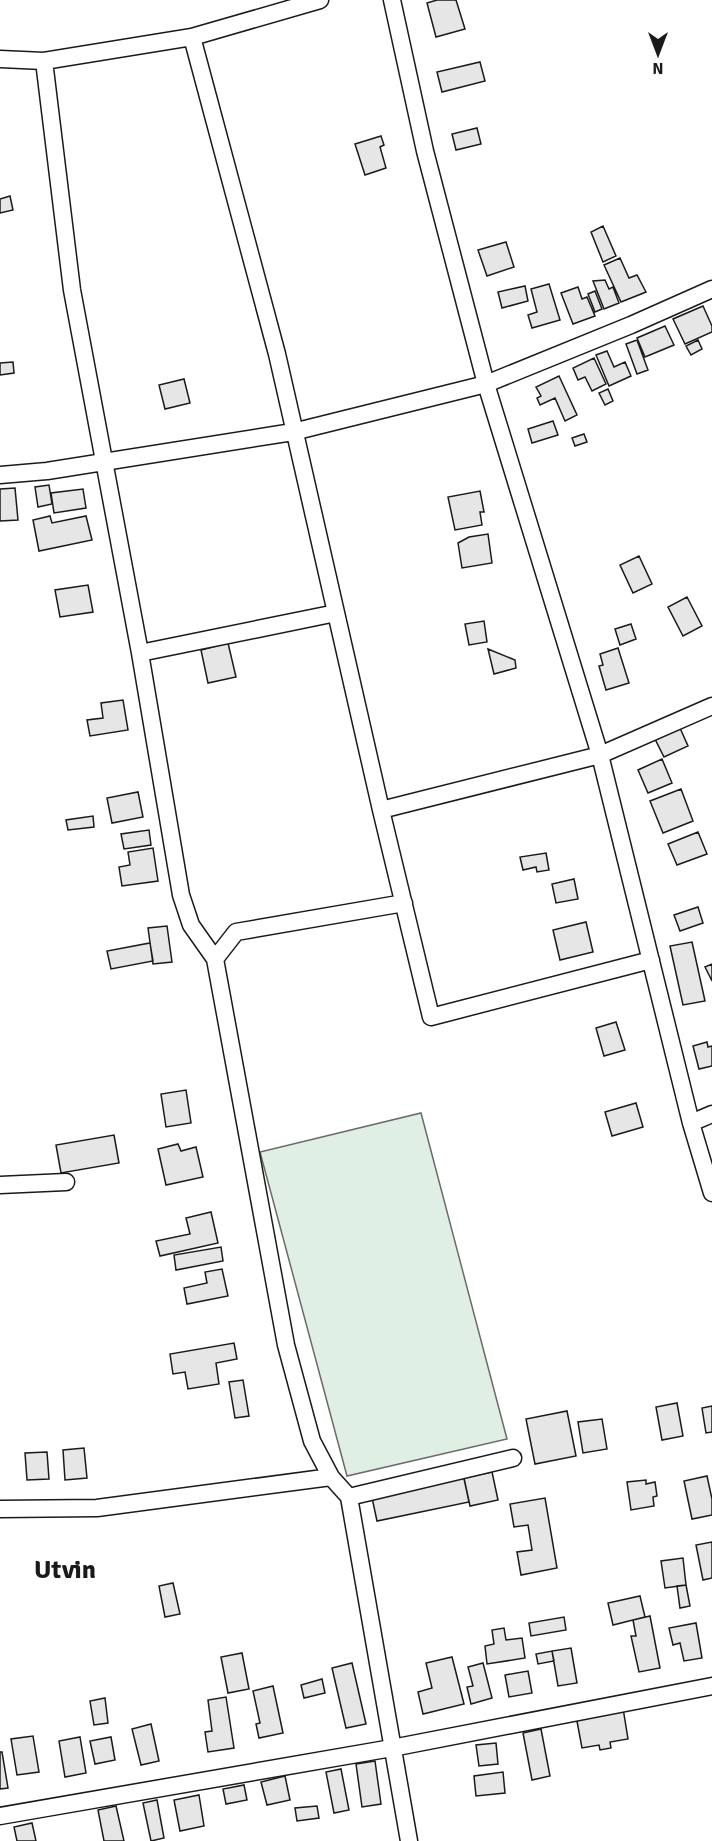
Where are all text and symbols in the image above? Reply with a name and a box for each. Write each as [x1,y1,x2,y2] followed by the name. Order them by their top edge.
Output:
[628,24,688,84] north arrow
[652,58,664,78] text: N
[34,1554,96,1586] district label: Utvin

